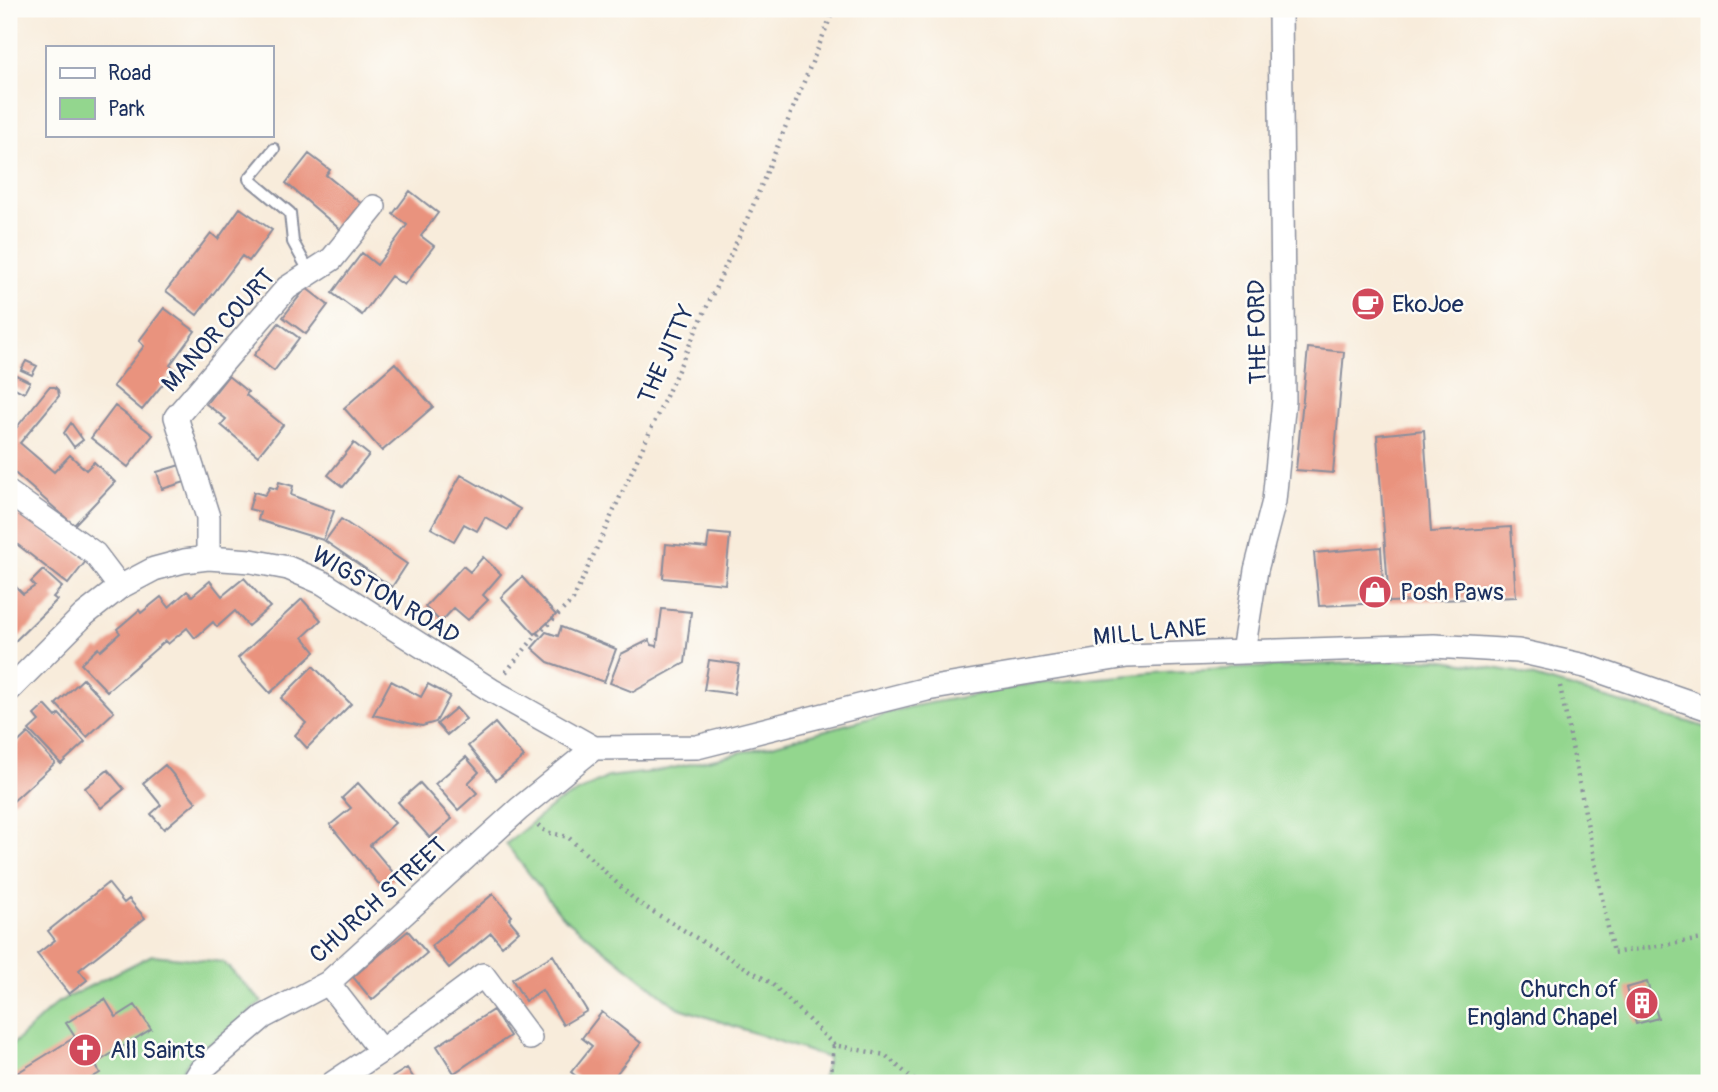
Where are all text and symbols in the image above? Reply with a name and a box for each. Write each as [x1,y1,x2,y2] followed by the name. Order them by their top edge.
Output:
[46,46,273,136] legend
[108,60,152,87] text: Road
[108,96,145,123] text: Park
[156,263,281,398] street label: MANOR COURT
[1242,279,1273,385] street label: THE FORD
[1349,285,1387,323] cafe icon: EkoJoe
[1392,290,1464,319] place label: EkoJoe
[632,300,701,408] street label: THE JITTY
[307,540,465,651] street label: WIGSTON ROAD
[1356,573,1394,611] shop icon: Posh Paws
[1400,578,1504,607] place label: Posh Paws
[1092,613,1208,652] street label: MILL LANE
[304,831,453,970] street label: CHURCH STREET
[1467,975,1618,1032] place label: Church of England Chapel
[1623,984,1661,1022] building icon: Church of England Chapel
[66,1031,104,1069] church icon: All Saints
[110,1036,205,1065] place label: All Saints

